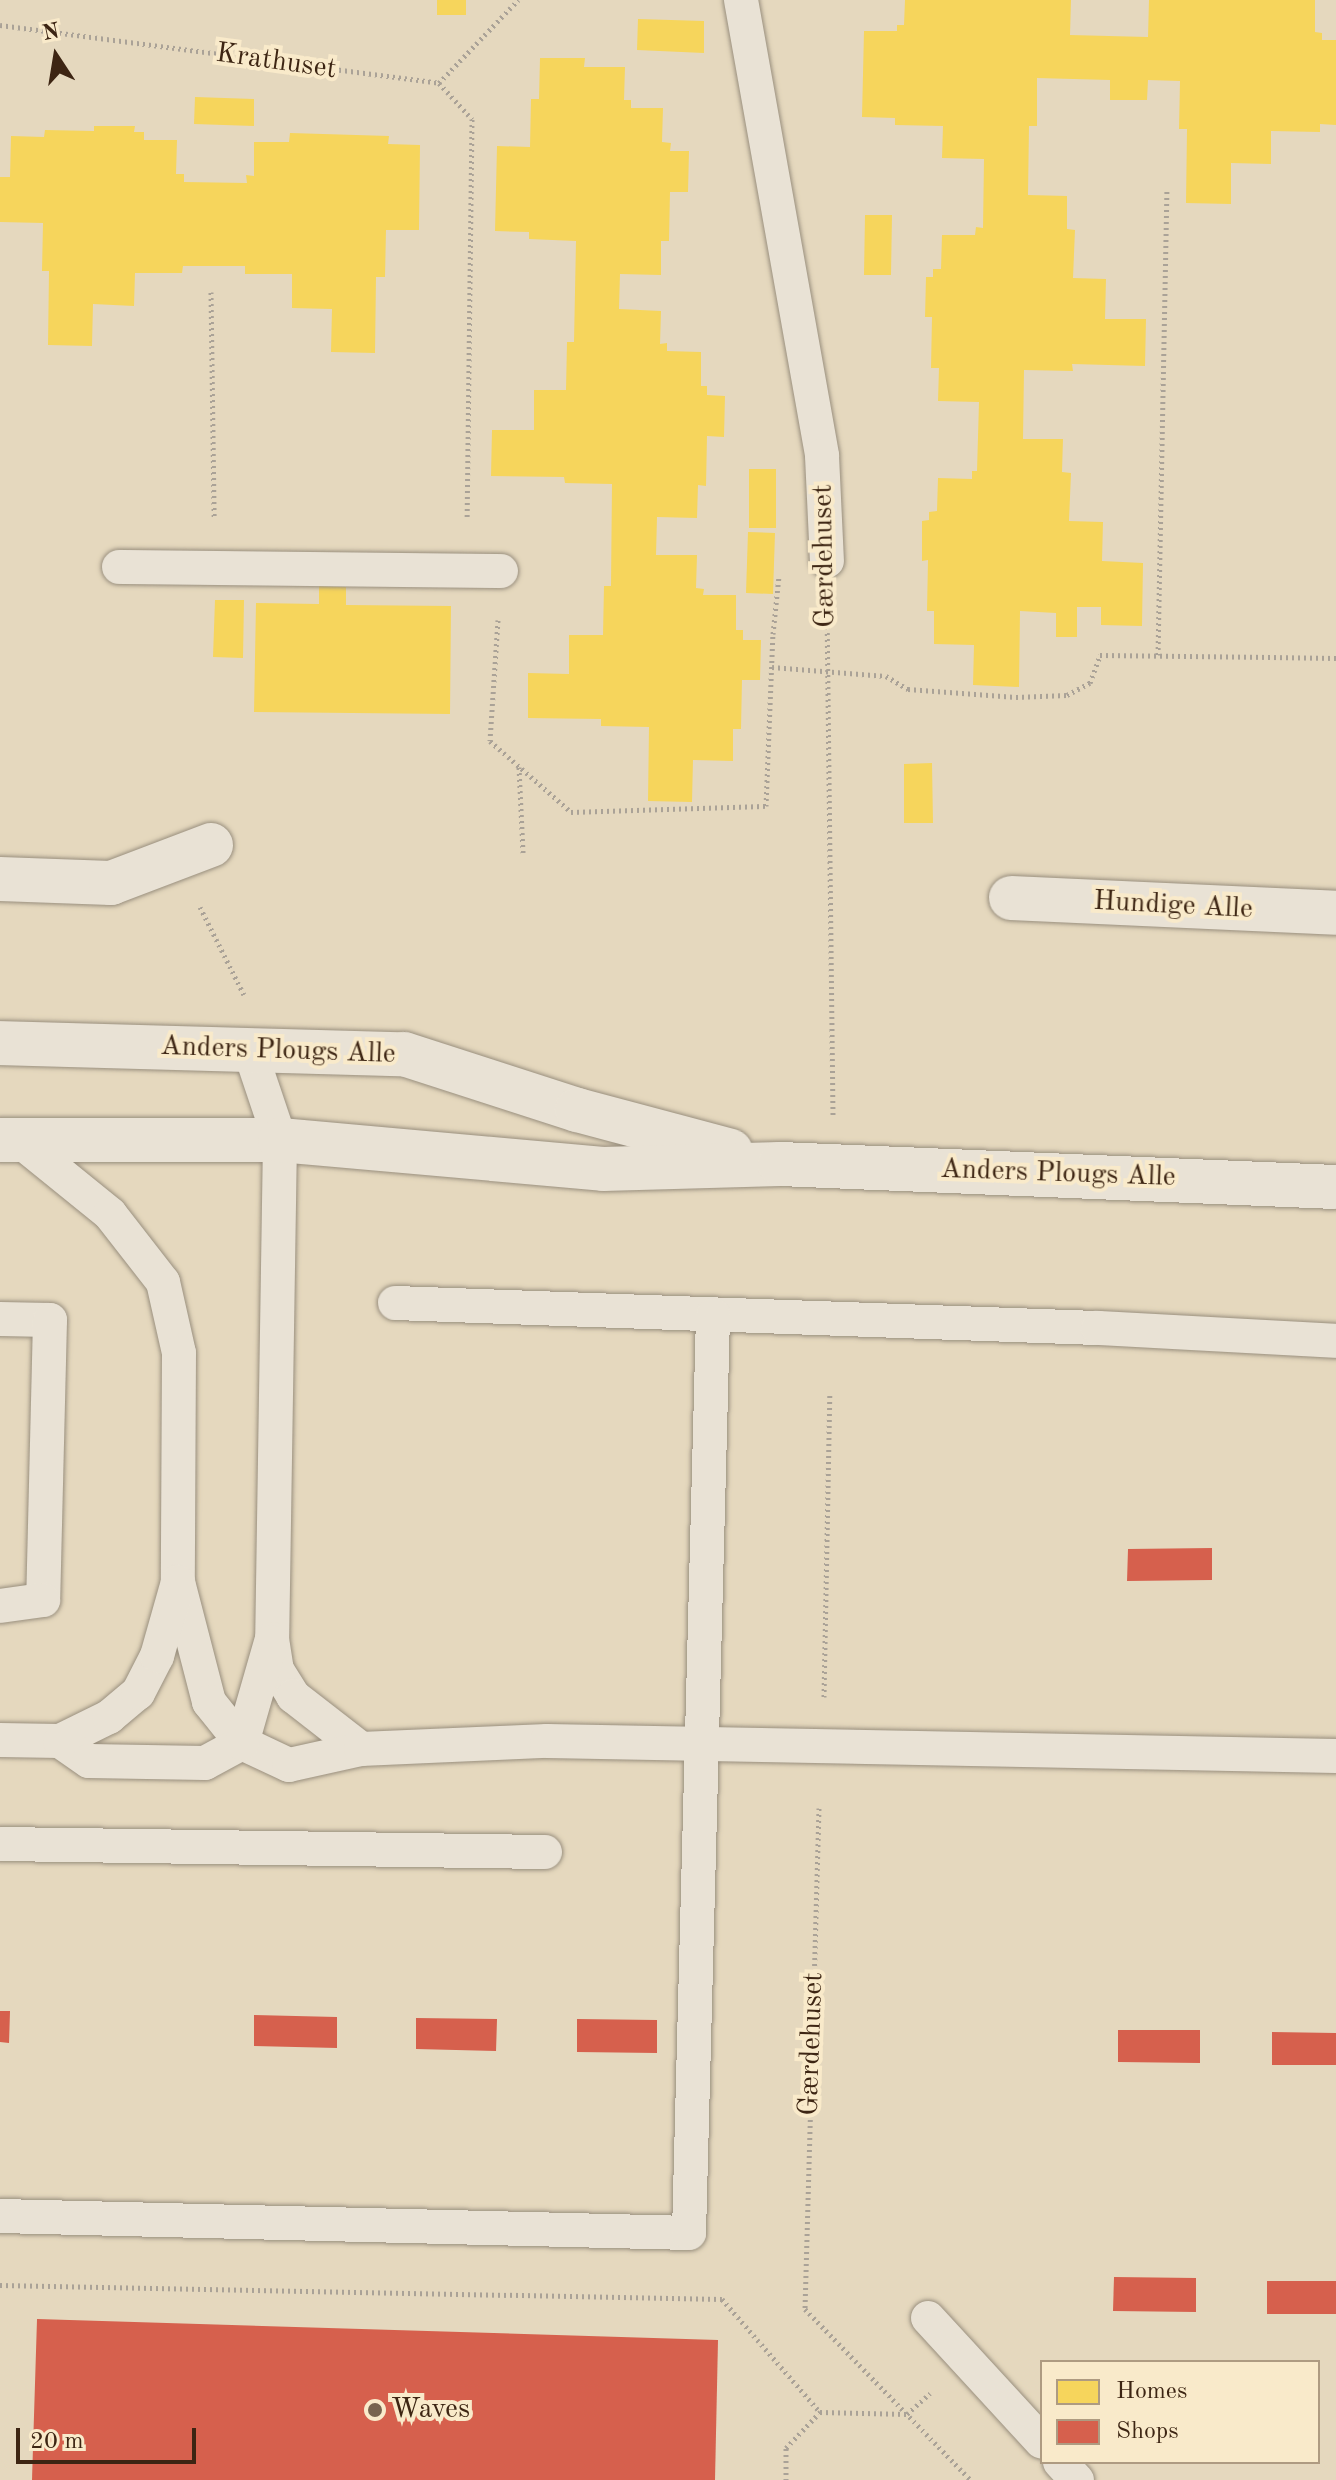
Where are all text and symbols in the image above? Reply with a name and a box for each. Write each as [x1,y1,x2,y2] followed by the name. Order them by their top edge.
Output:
[16,16,96,96] north arrow
[41,20,62,45] text: N
[214,37,338,87] street label: Krathuset
[807,484,843,628] street label: Gærdehuset
[1092,885,1254,927] street label: Hundige Alle
[160,1030,396,1072] street label: Anders Plougs Alle
[940,1153,1176,1195] street label: Anders Plougs Alle
[793,1972,831,2116] street label: Gærdehuset
[1040,2360,1320,2464] legend
[1116,2380,1187,2404] text: Homes
[391,2393,470,2427] place label: Waves
[366,2401,384,2419] marker: Waves
[20,2412,200,2462] scale bar
[1116,2420,1179,2444] text: Shops
[30,2430,84,2454] text: 20 m

